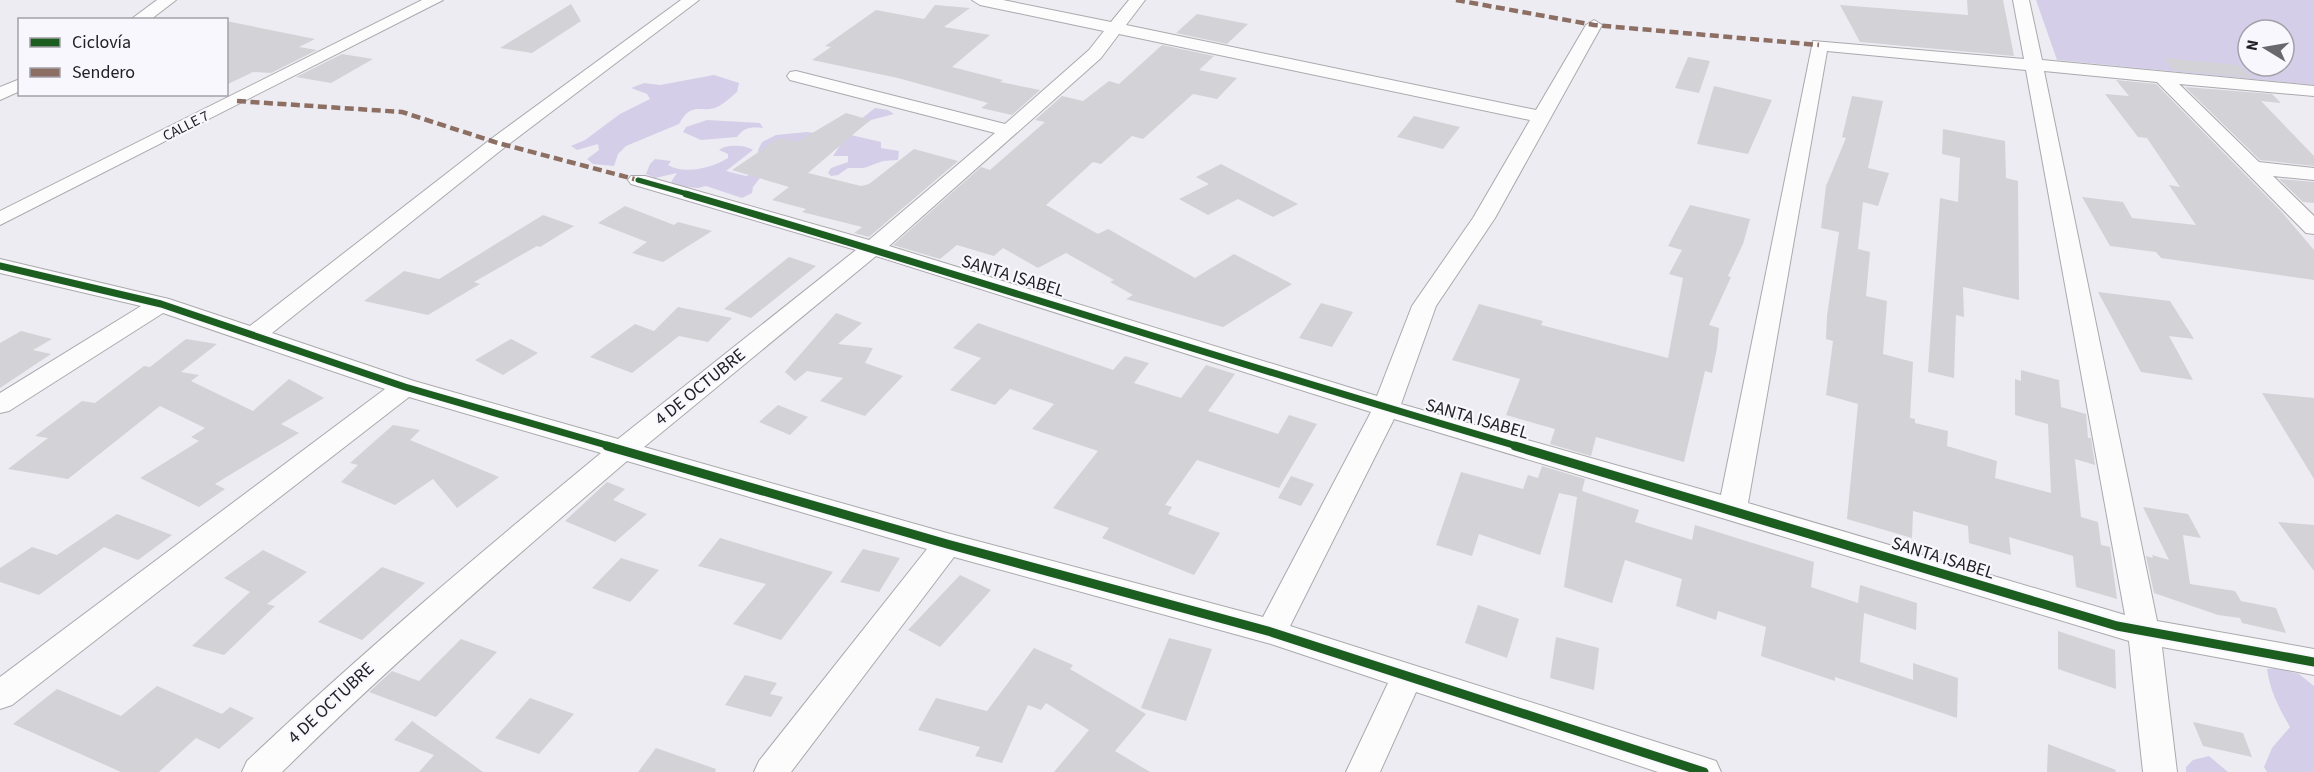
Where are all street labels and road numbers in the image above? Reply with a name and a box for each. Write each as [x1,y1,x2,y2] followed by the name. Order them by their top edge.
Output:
[159,105,213,147] street label: CALLE 7
[959,249,1068,304] street label: SANTA ISABEL
[649,343,751,431] street label: 4 DE OCTUBRE
[1422,392,1532,446] street label: SANTA ISABEL
[1889,531,1998,586] street label: SANTA ISABEL
[282,656,380,750] street label: 4 DE OCTUBRE

